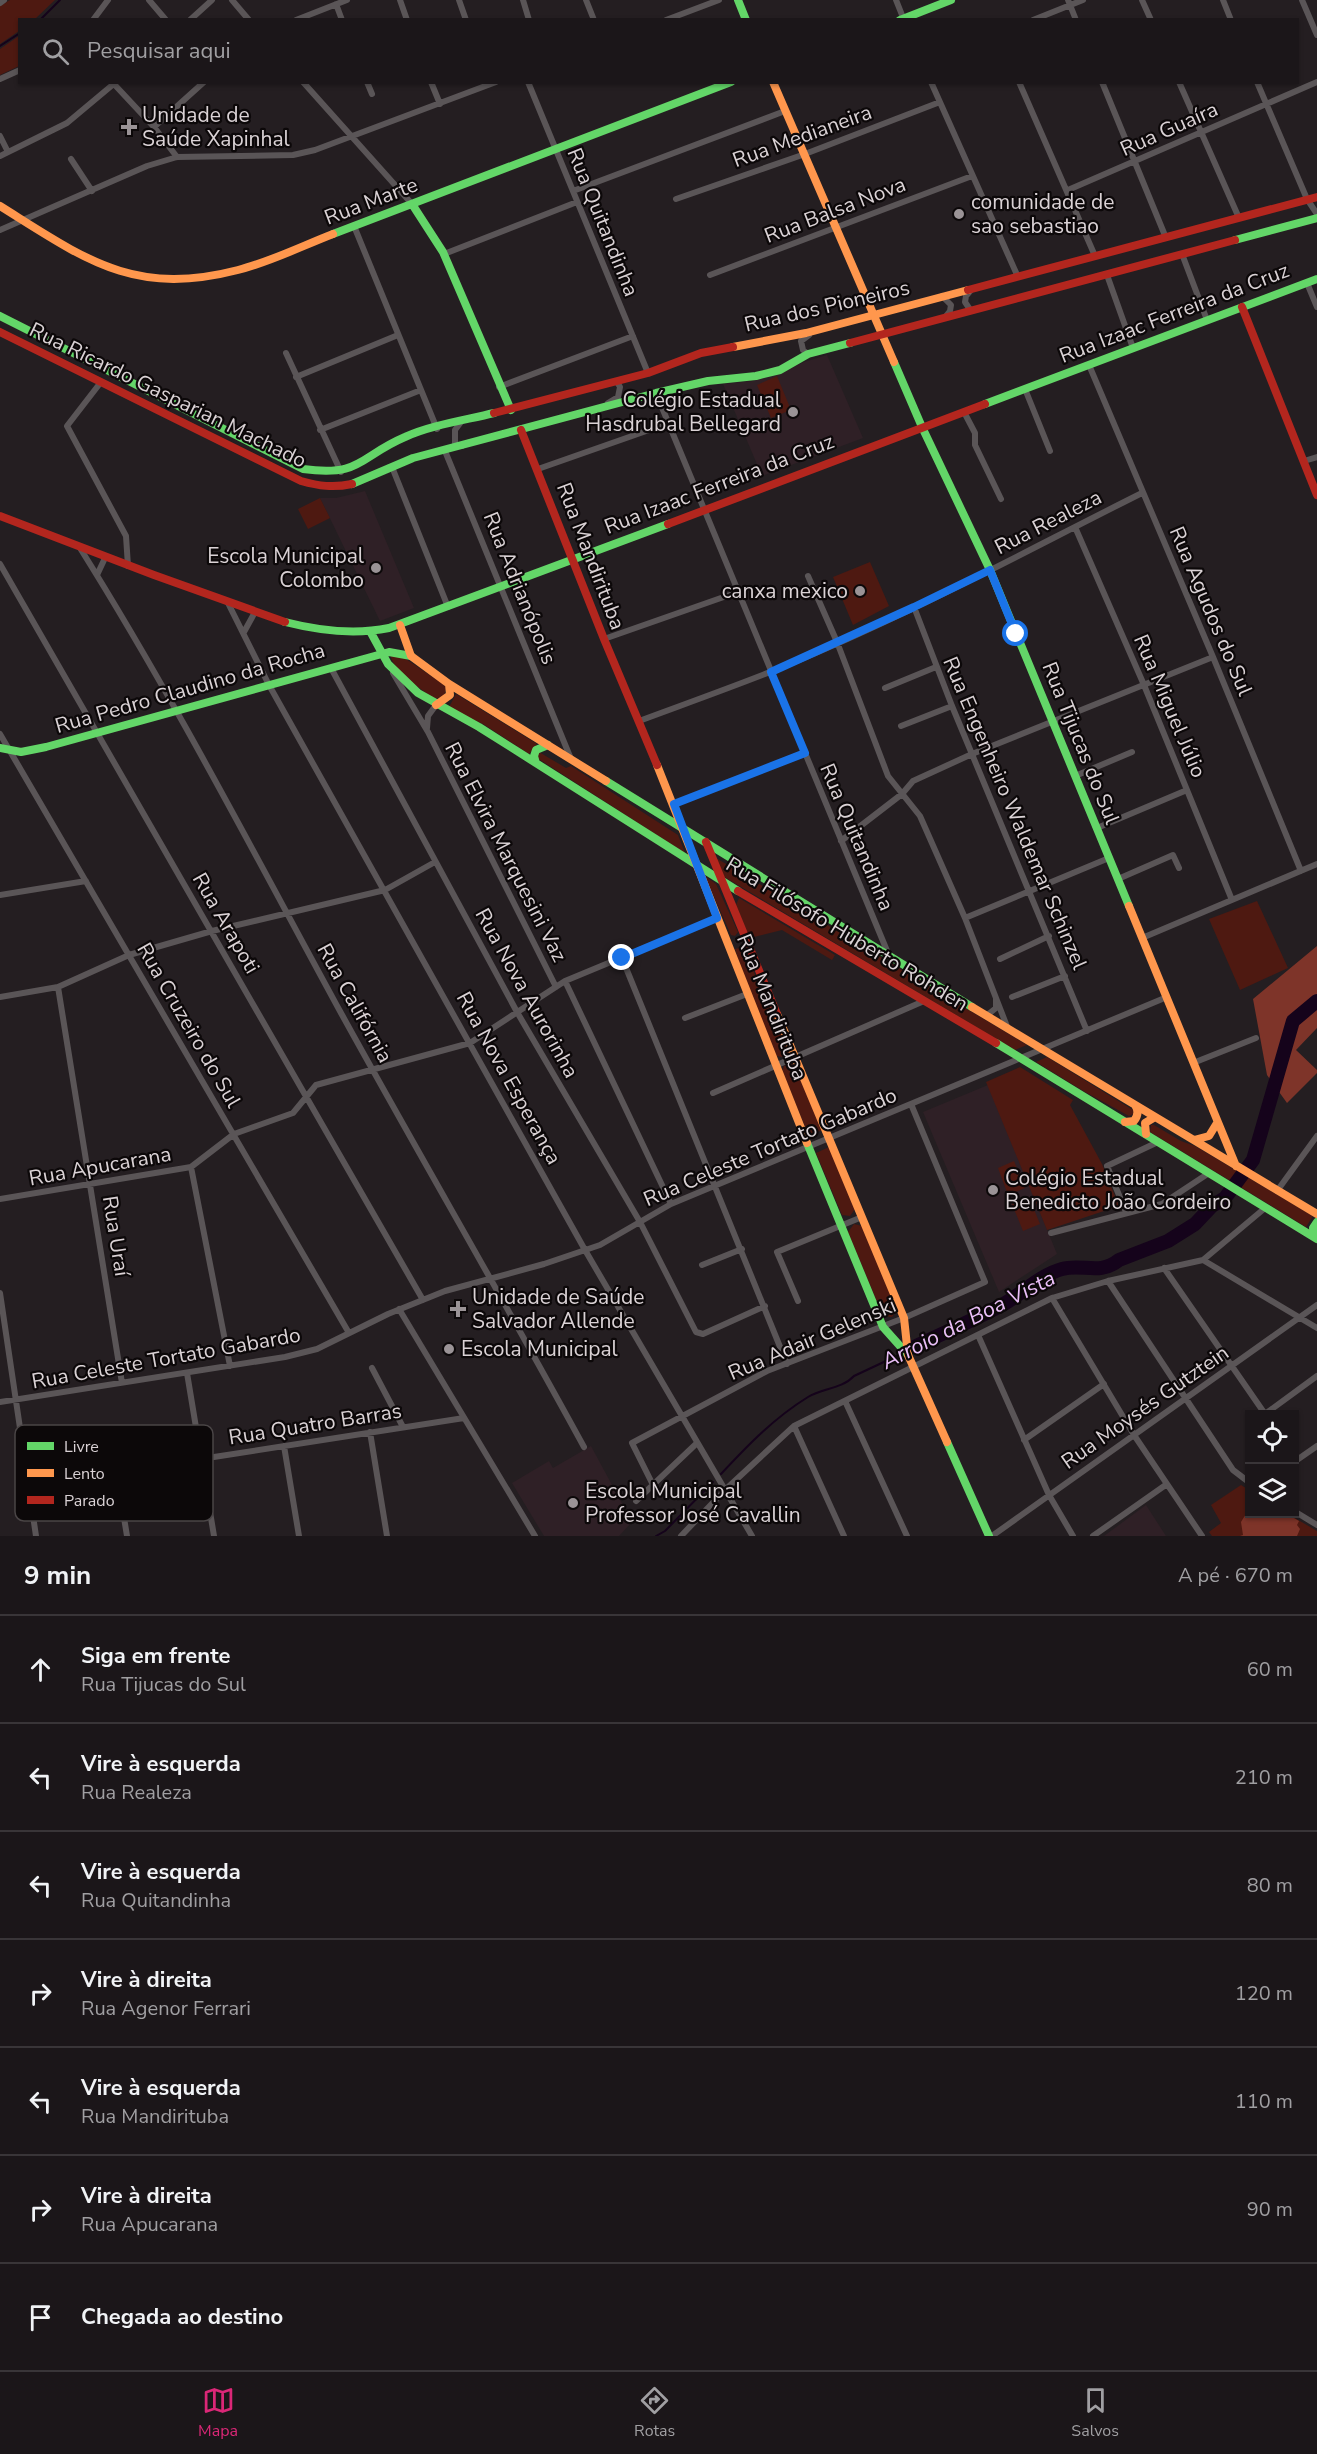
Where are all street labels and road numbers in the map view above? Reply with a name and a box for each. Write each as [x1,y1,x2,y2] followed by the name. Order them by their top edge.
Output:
[1116,95,1222,163] street label: Rua Guaíra
[728,98,876,174] street label: Rua Medianeira
[560,144,646,300] street label: Rua Quitandinha
[320,170,422,232] street label: Rua Marte
[760,170,910,250] street label: Rua Balsa Nova
[1055,256,1293,370] street label: Rua Izaac Ferreira da Cruz
[742,273,912,339] street label: Rua dos Pioneiros
[25,316,311,474] street label: Rua Ricardo Gasparian Machado
[600,427,838,541] street label: Rua Izaac Ferreira da Cruz
[550,478,632,634] street label: Rua Mandirituba
[990,483,1106,561] street label: Rua Realeza
[477,508,563,668] street label: Rua Adrianópolis
[1163,522,1260,701] street label: Rua Agudos do Sul
[1127,630,1213,782] street label: Rua Miguel Júlio
[52,636,328,740] street label: Rua Pedro Claudino da Rocha
[936,652,1094,974] street label: Rua Engenheiro Waldemar Schinzel
[1036,658,1127,829] street label: Rua Tijucas do Sul
[438,737,574,967] street label: Rua Elvira Marquesini Vaz
[813,759,901,915] street label: Rua Quitandinha
[721,850,973,1018] street label: Rua Filósofo Huberto Rohden
[186,867,266,979] street label: Rua Arapoti
[469,903,585,1083] street label: Rua Nova Aurorinha
[730,930,814,1084] street label: Rua Mandirituba
[130,937,248,1113] street label: Rua Cruzeiro do Sul
[311,938,399,1068] street label: Rua Califórnia
[450,987,568,1169] street label: Rua Nova Esperança
[639,1081,901,1213] street label: Rua Celeste Tortato Gabardo
[27,1140,173,1192] street label: Rua Apucarana
[96,1194,136,1279] street label: Rua Uraí
[724,1291,900,1387] street label: Rua Adair Gelenski
[29,1321,303,1395] street label: Rua Celeste Tortato Gabardo
[1056,1339,1234,1475] street label: Rua Moysés Gutztein
[227,1397,403,1451] street label: Rua Quatro Barras

